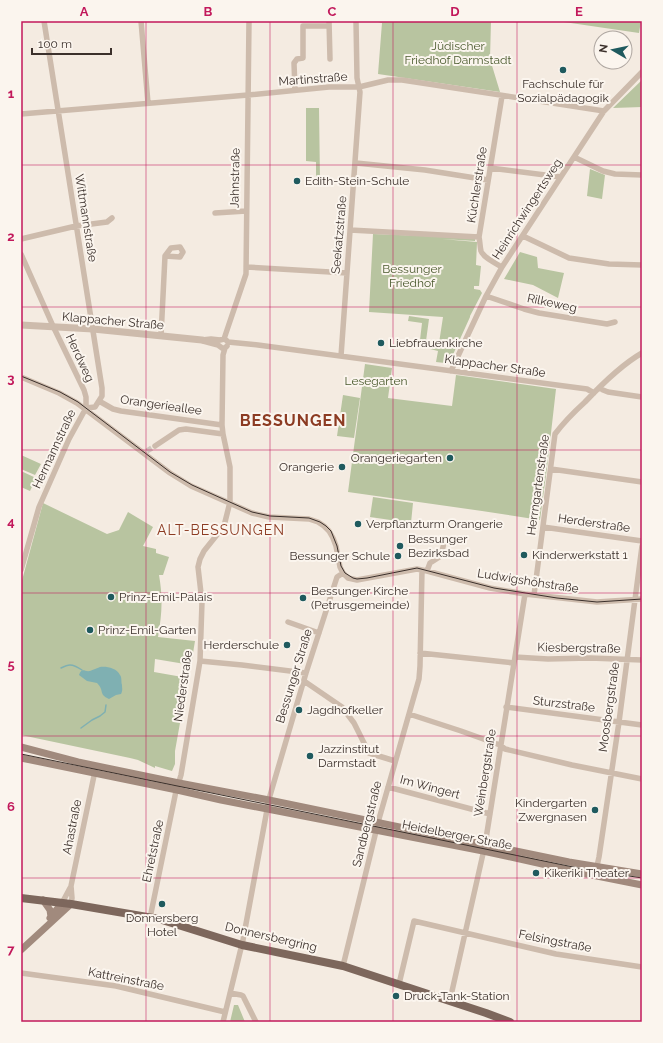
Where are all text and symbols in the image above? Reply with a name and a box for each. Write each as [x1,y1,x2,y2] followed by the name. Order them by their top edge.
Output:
[80,4,89,19] text: A
[204,4,213,19] text: B
[328,4,337,19] text: C
[450,4,460,19] text: D
[575,4,583,19] text: E
[32,30,111,56] scale bar
[593,30,633,70] north arrow
[38,37,72,51] text: 100 m
[405,39,511,67] park label: Jüdischer Friedhof Darmstadt
[597,43,611,54] text: N
[558,65,568,75] marker: Fachschule für Sozialpädagogik
[278,70,348,88] street label: Martinstraße
[517,77,609,105] place label: Fachschule für Sozialpädagogik
[8,86,15,101] text: 1
[464,146,490,224] street label: Küchlerstraße
[227,148,243,208] street label: Jahnstraße
[489,156,565,262] street label: Heinrichwingertsweg
[72,173,100,263] street label: Wittmannstraße
[305,174,409,188] place label: Edith-Stein-Schule
[292,176,302,186] marker: Edith-Stein-Schule
[329,195,349,275] street label: Seekatzstraße
[7,229,15,244] text: 2
[382,262,442,290] park label: Bessunger Friedhof
[526,291,578,315] street label: Rilkeweg
[62,310,164,332] street label: Klappacher Straße
[63,332,97,384] street label: Herdweg
[389,336,482,350] place label: Liebfrauenkirche
[376,338,386,348] marker: Liebfrauenkirche
[443,352,547,380] street label: Klappacher Straße
[7,371,15,386] text: 3
[345,374,407,388] park label: Lesegarten
[119,392,203,418] street label: Orangerieallee
[30,407,78,491] street label: Hermannstraße
[240,411,346,430] district label: BESSUNGEN
[524,434,552,536] street label: Herrngartenstraße
[351,451,442,465] place label: Orangeriegarten
[445,453,455,463] marker: Orangeriegarten
[279,460,334,474] place label: Orangerie
[337,462,347,472] marker: Orangerie
[557,511,631,535] street label: Herderstraße
[7,514,15,529] text: 4
[366,517,503,531] place label: Verpflanzturm Orangerie
[353,519,363,529] marker: Verpflanzturm Orangerie
[157,522,285,538] district label: ALT-BESSUNGEN
[408,532,469,560] place label: Bessunger Bezirksbad
[395,541,405,551] marker: Bessunger Bezirksbad
[532,548,628,562] place label: Kinderwerkstatt 1
[289,549,390,563] place label: Bessunger Schule
[519,550,529,560] marker: Kinderwerkstatt 1
[393,551,403,561] marker: Bessunger Schule
[476,566,580,596] street label: Ludwigshöhstraße
[311,584,409,612] place label: Bessunger Kirche (Petrusgemeinde)
[119,590,212,604] place label: Prinz-Emil-Palais
[106,592,116,602] marker: Prinz-Emil-Palais
[298,593,308,603] marker: Bessunger Kirche (Petrusgemeinde)
[98,623,196,637] place label: Prinz-Emil-Garten
[85,625,95,635] marker: Prinz-Emil-Garten
[273,627,315,725] street label: Bessunger Straße
[204,638,279,652] place label: Herderschule
[282,640,292,650] marker: Herderschule
[537,640,621,656] street label: Kiesbergstraße
[171,649,195,723] street label: Niederstraße
[7,657,15,672] text: 5
[596,661,622,753] street label: Moosbergstraße
[532,693,596,715] street label: Sturzstraße
[307,703,384,717] place label: Jagdhofkeller
[294,705,304,715] marker: Jagdhofkeller
[471,728,499,818] street label: Weinbergstraße
[318,742,379,770] place label: Jazzinstitut Darmstadt
[305,751,315,761] marker: Jazzinstitut Darmstadt
[398,772,462,802] street label: Im Wingert
[350,779,384,869] street label: Sandbergstraße
[515,796,587,824] place label: Kindergarten Zwergnasen
[60,798,84,856] street label: Ahastraße
[7,799,15,814] text: 6
[590,805,600,815] marker: Kindergarten Zwergnasen
[401,817,513,853] street label: Heidelberger Straße
[140,818,166,884] street label: Ehretstraße
[544,866,630,880] place label: Kikeriki Theater
[531,868,541,878] marker: Kikeriki Theater
[157,899,167,909] marker: Donnersberg Hotel
[126,911,198,939] place label: Donnersberg Hotel
[224,920,318,954] street label: Donnersbergring
[517,927,593,955] street label: Felsingstraße
[7,942,15,957] text: 7
[87,965,165,993] street label: Kattreinstraße
[404,989,510,1003] place label: Druck-Tank-Station
[391,991,401,1001] marker: Druck-Tank-Station

